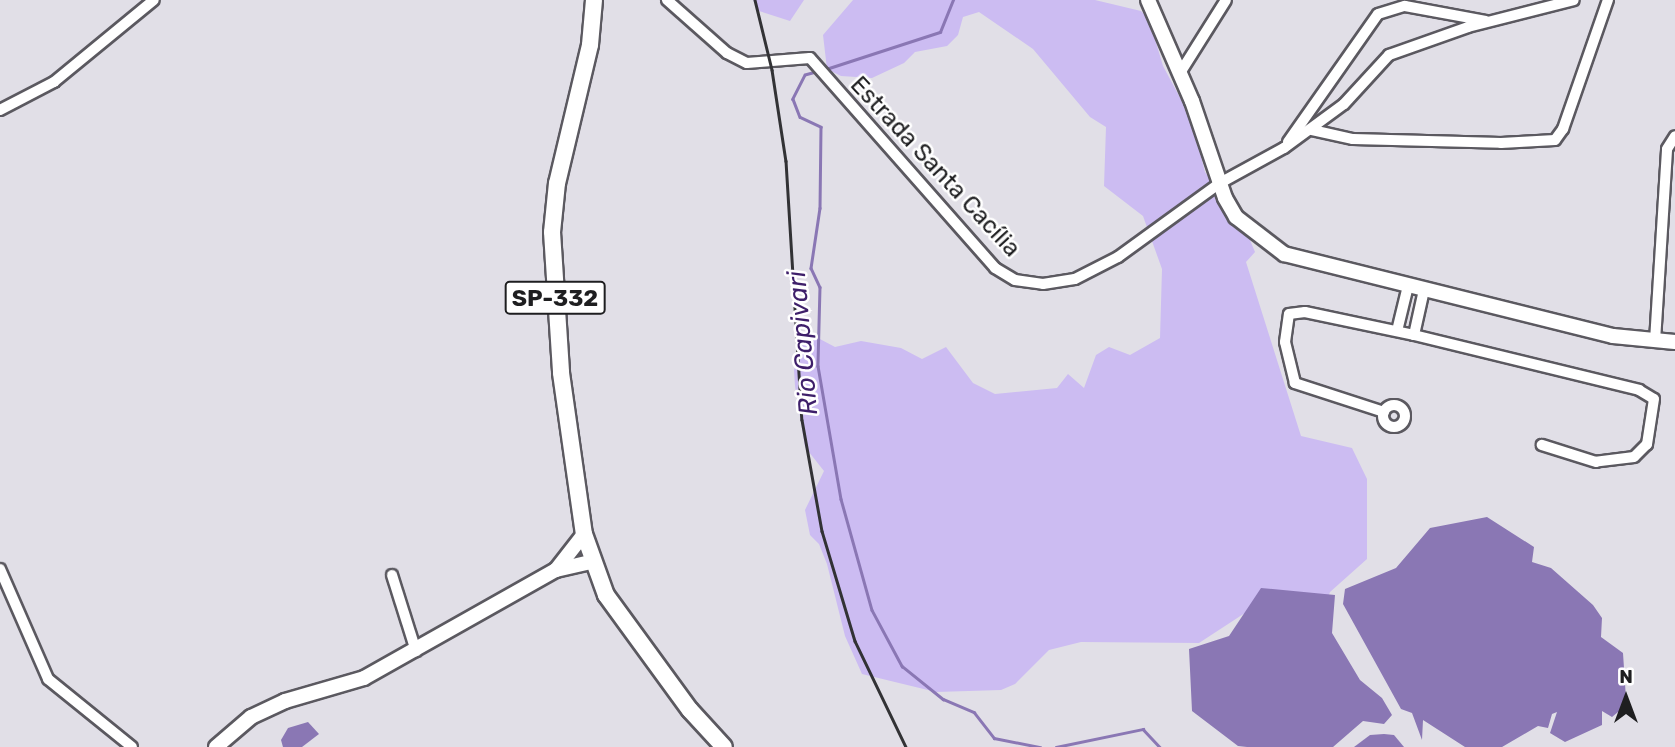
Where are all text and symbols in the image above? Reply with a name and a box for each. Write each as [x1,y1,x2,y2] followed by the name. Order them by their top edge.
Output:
[844,71,1026,263] street label: Estrada Santa Cacília
[781,269,825,417] water label: Rio Capivari
[504,278,606,318] road number: SP-332
[1591,663,1661,733] north arrow
[1619,665,1633,688] text: N

